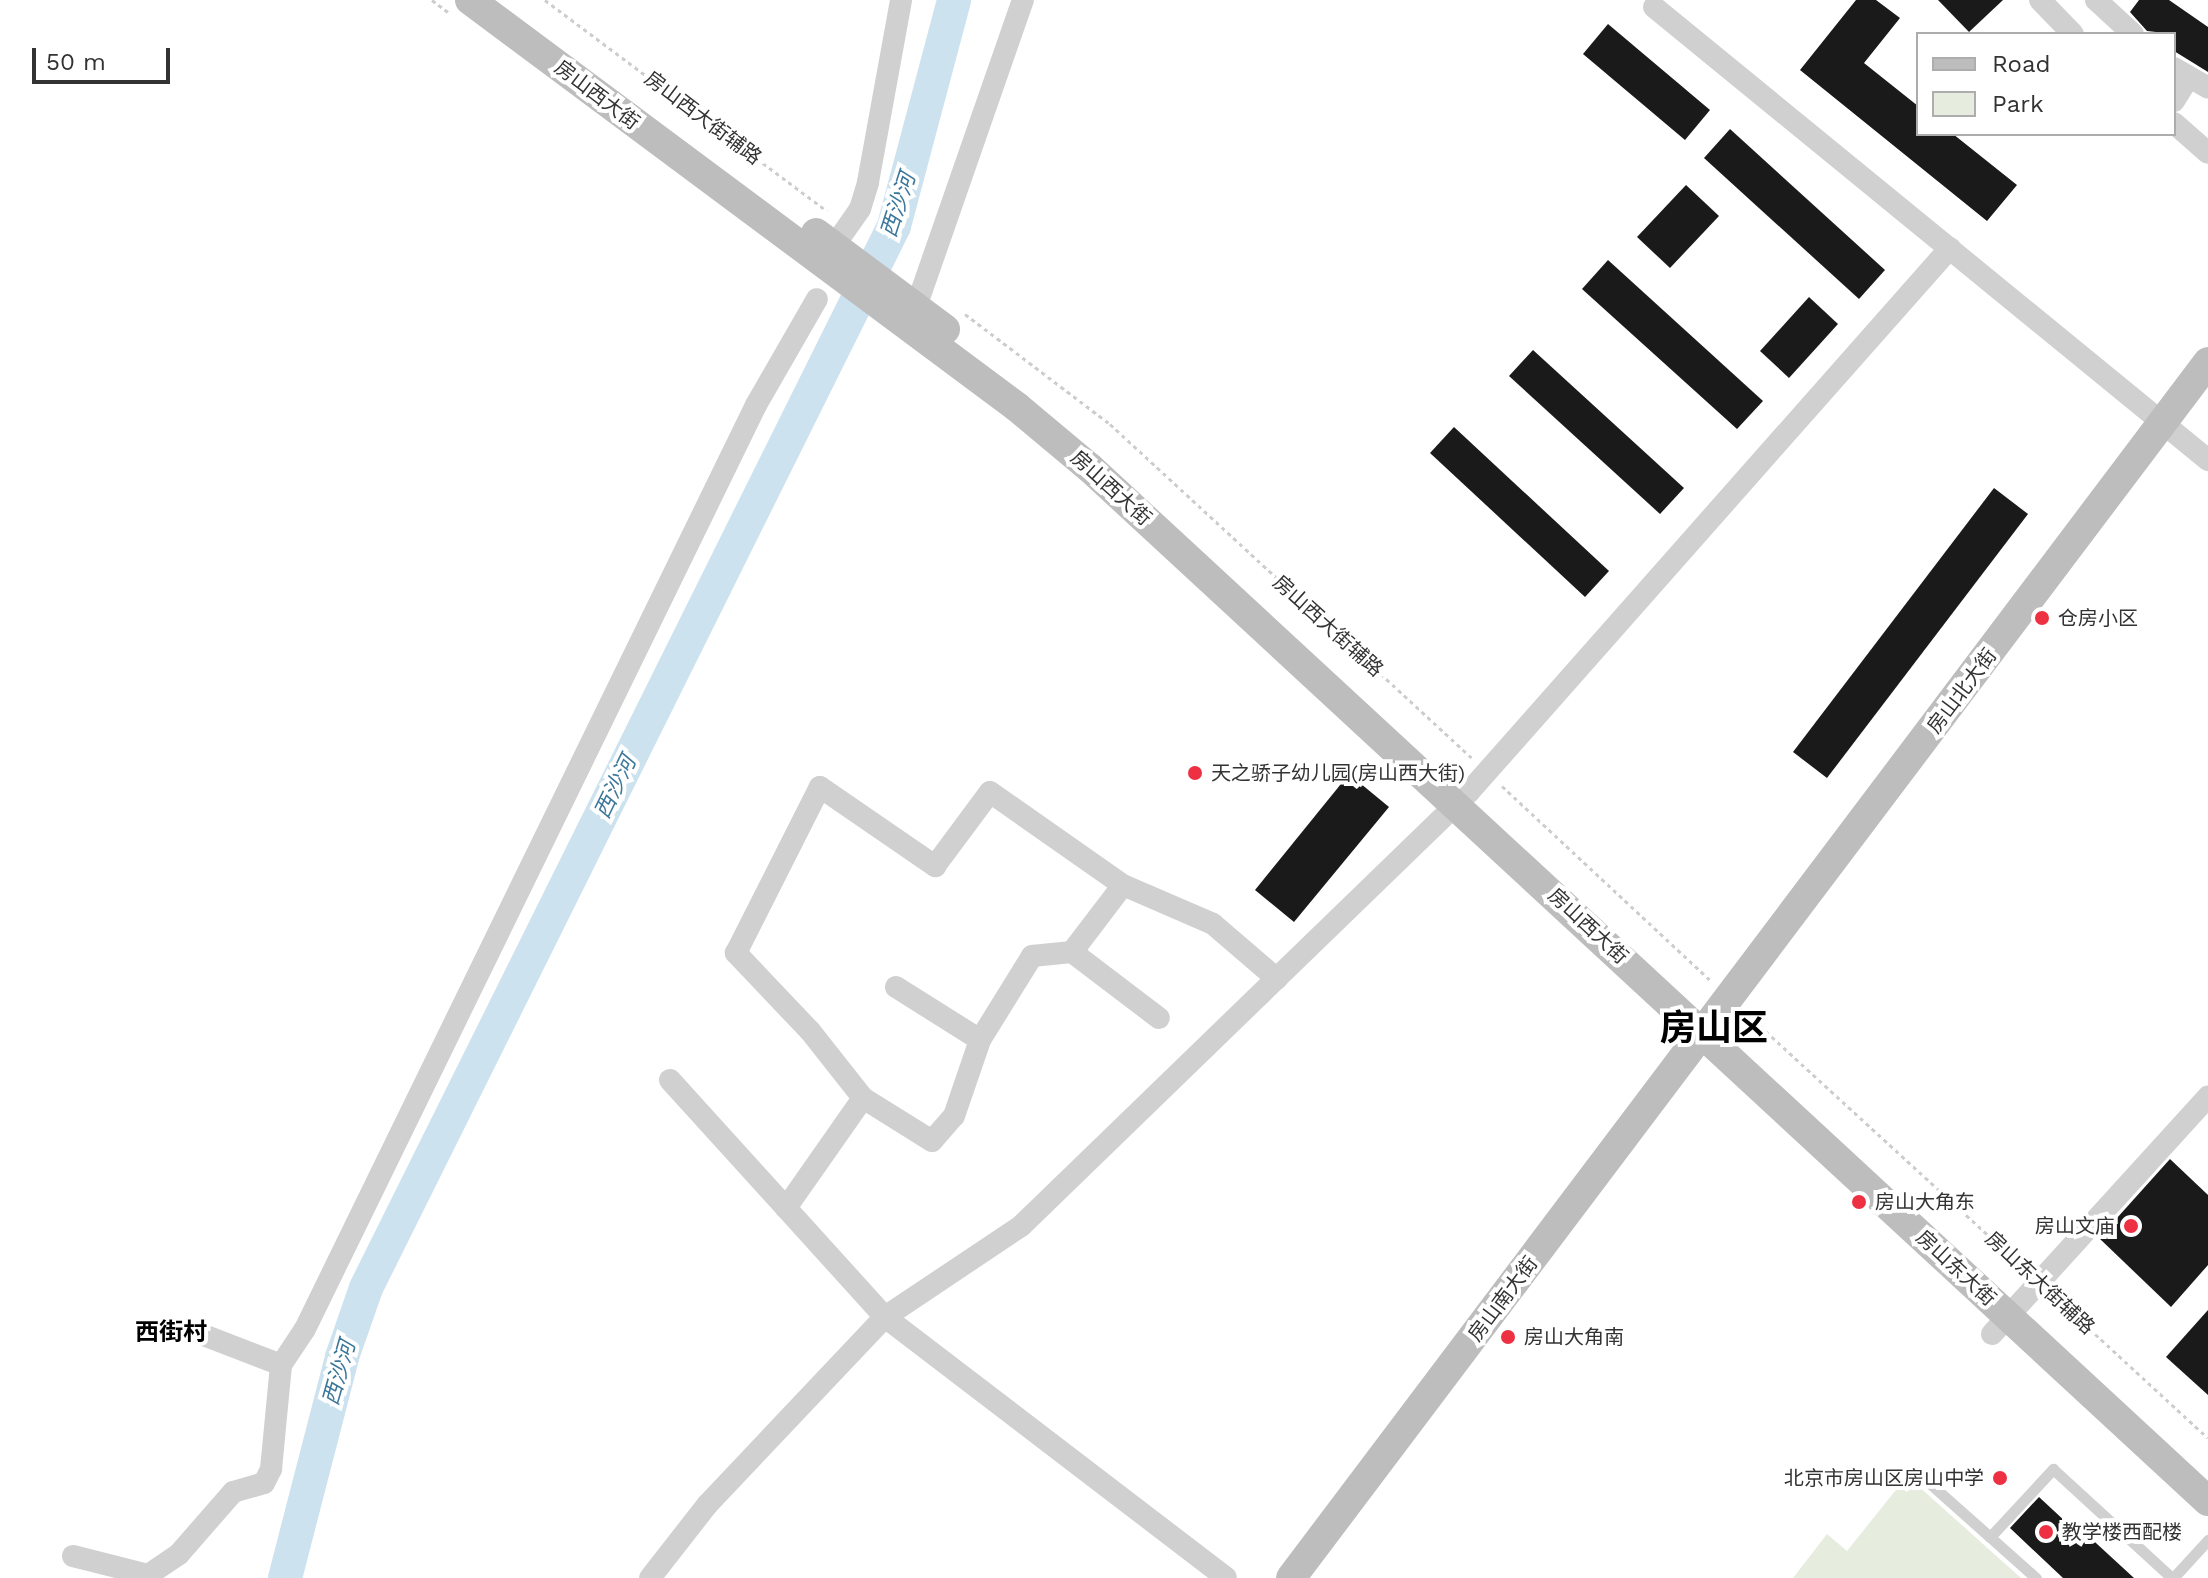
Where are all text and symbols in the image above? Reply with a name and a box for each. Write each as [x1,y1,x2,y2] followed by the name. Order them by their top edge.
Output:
[36,32,174,82] scale bar
[1916,32,2176,136] legend
[46,48,106,76] text: 50 m
[1992,50,2051,78] text: Road
[550,55,644,135] street label: 房山西大街
[640,66,766,170] street label: 房山西大街辅路
[1992,90,2044,118] text: Park
[875,170,921,240] water label: 西沙河
[1066,446,1156,530] street label: 房山西大街
[1268,570,1388,682] street label: 房山西大街辅路
[2058,606,2138,630] place label: 仓房小区
[2033,609,2051,627] marker: 仓房小区
[1922,644,2002,738] street label: 房山北大街
[589,752,641,822] water label: 西沙河
[1211,761,1465,785] place label: 天之骄子幼儿园(房山西大街)
[1186,764,1204,782] marker: 天之骄子幼儿园(房山西大街)
[1543,883,1633,969] street label: 房山西大街
[1660,1007,1768,1051] district label: 房山区
[1875,1190,1975,1214] place label: 房山大角东
[1850,1193,1868,1211] marker: 房山大角东
[2035,1214,2115,1238] place label: 房山文庙
[2122,1217,2140,1235] marker: 房山文庙
[1911,1225,2001,1311] street label: 房山东大街
[1981,1226,2099,1340] street label: 房山东大街辅路
[1463,1252,1543,1346] street label: 房山南大街
[135,1319,207,1347] district label: 西街村
[1524,1325,1624,1349] place label: 房山大角南
[1499,1328,1517,1346] marker: 房山大角南
[317,1338,361,1408] water label: 西沙河
[1784,1466,1984,1490] place label: 北京市房山区房山中学
[1991,1469,2009,1487] marker: 北京市房山区房山中学
[2062,1520,2182,1544] place label: 教学楼西配楼
[2037,1523,2055,1541] marker: 教学楼西配楼

